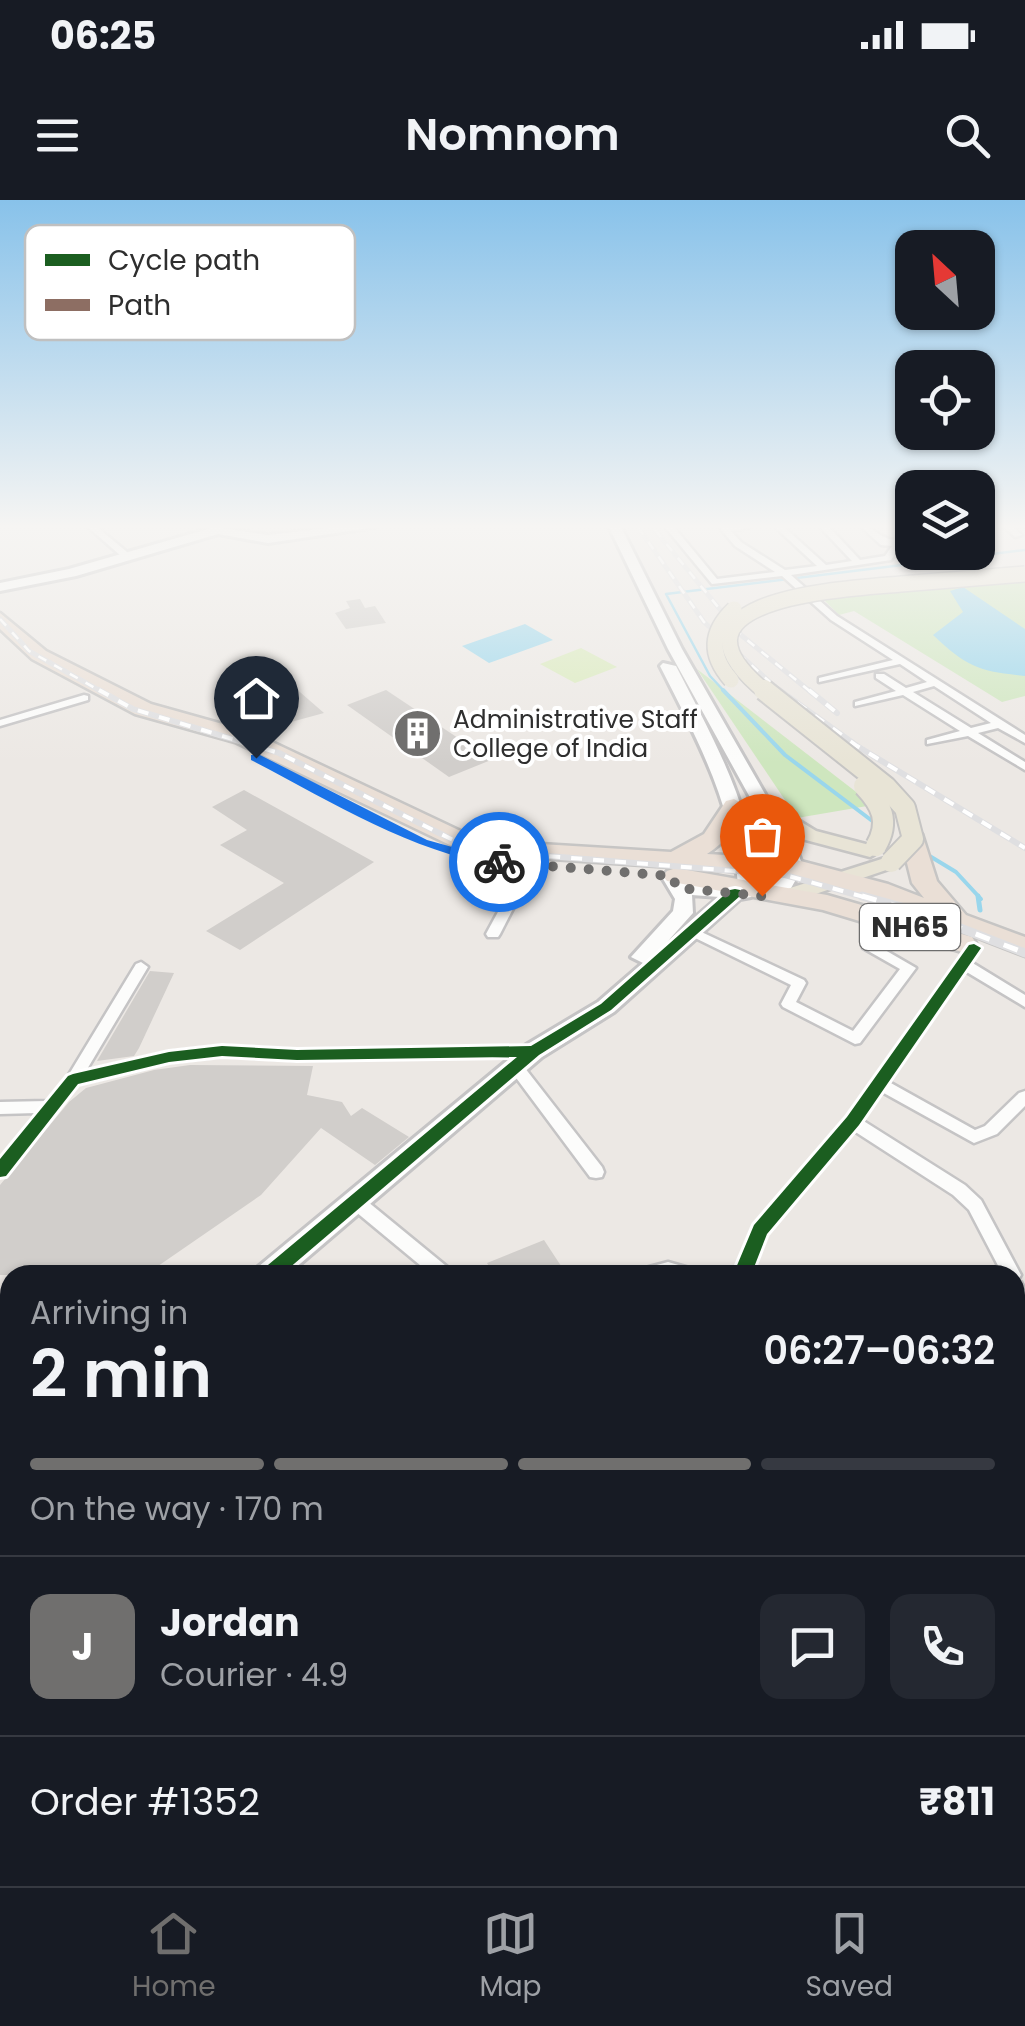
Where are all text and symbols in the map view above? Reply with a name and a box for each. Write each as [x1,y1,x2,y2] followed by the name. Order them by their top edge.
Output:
[50,9,156,62] text: 06:25
[405,103,620,166] text: Nomnom
[30,108,85,163] icon: menu
[940,108,995,163] icon: search
[25,225,355,340] legend
[895,230,995,330] north arrow
[895,230,995,570] map controls
[108,241,260,280] text: Cycle path
[108,286,171,325] text: Path
[895,350,995,450] button: locate
[895,470,995,570] button: layers
[214,656,299,759] pin
[229,671,284,726] icon: home
[453,702,698,766] place label: Administrative Staff College of India
[392,707,444,759] building icon: Administrative Staff College of India
[720,794,805,897] pin
[735,809,790,864] icon: bag
[449,812,549,912] courier
[472,835,527,890] icon: bike
[860,904,960,950] road number: NH65
[30,1290,188,1335] text: Arriving in
[763,1324,995,1377] text: 06:27–06:32
[30,1329,212,1420] text: 2 min
[30,1486,324,1531] text: On the way · 170 m
[760,1594,865,1699] button: chat
[890,1594,995,1699] button: phone
[160,1596,300,1649] text: Jordan
[72,1620,93,1673] text: J
[160,1652,348,1697] text: Courier · 4.9
[30,1775,260,1828] text: Order #1352
[919,1775,995,1828] text: ₹811
[132,1906,216,2008] tab: Home
[480,1906,542,2008] tab: Map
[806,1906,893,2008] tab: Saved

